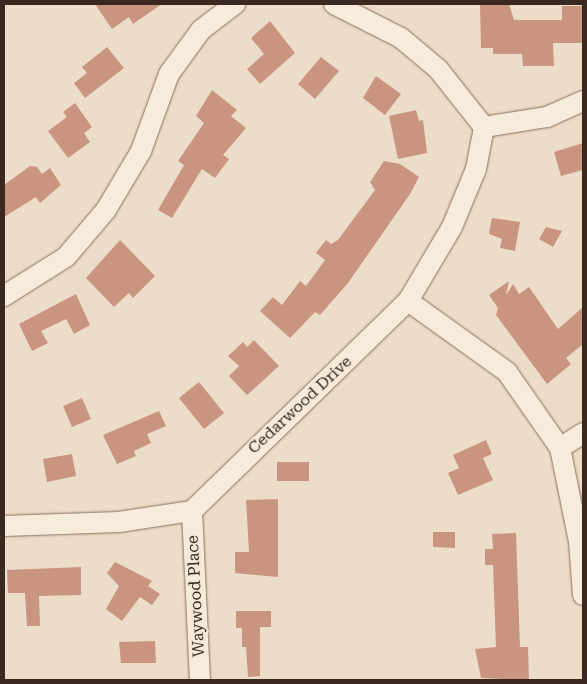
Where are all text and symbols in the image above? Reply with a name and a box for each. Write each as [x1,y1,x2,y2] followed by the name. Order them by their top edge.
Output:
[244,352,356,458] street label: Cedarwood Drive
[183,535,209,657] street label: Waywood Place

